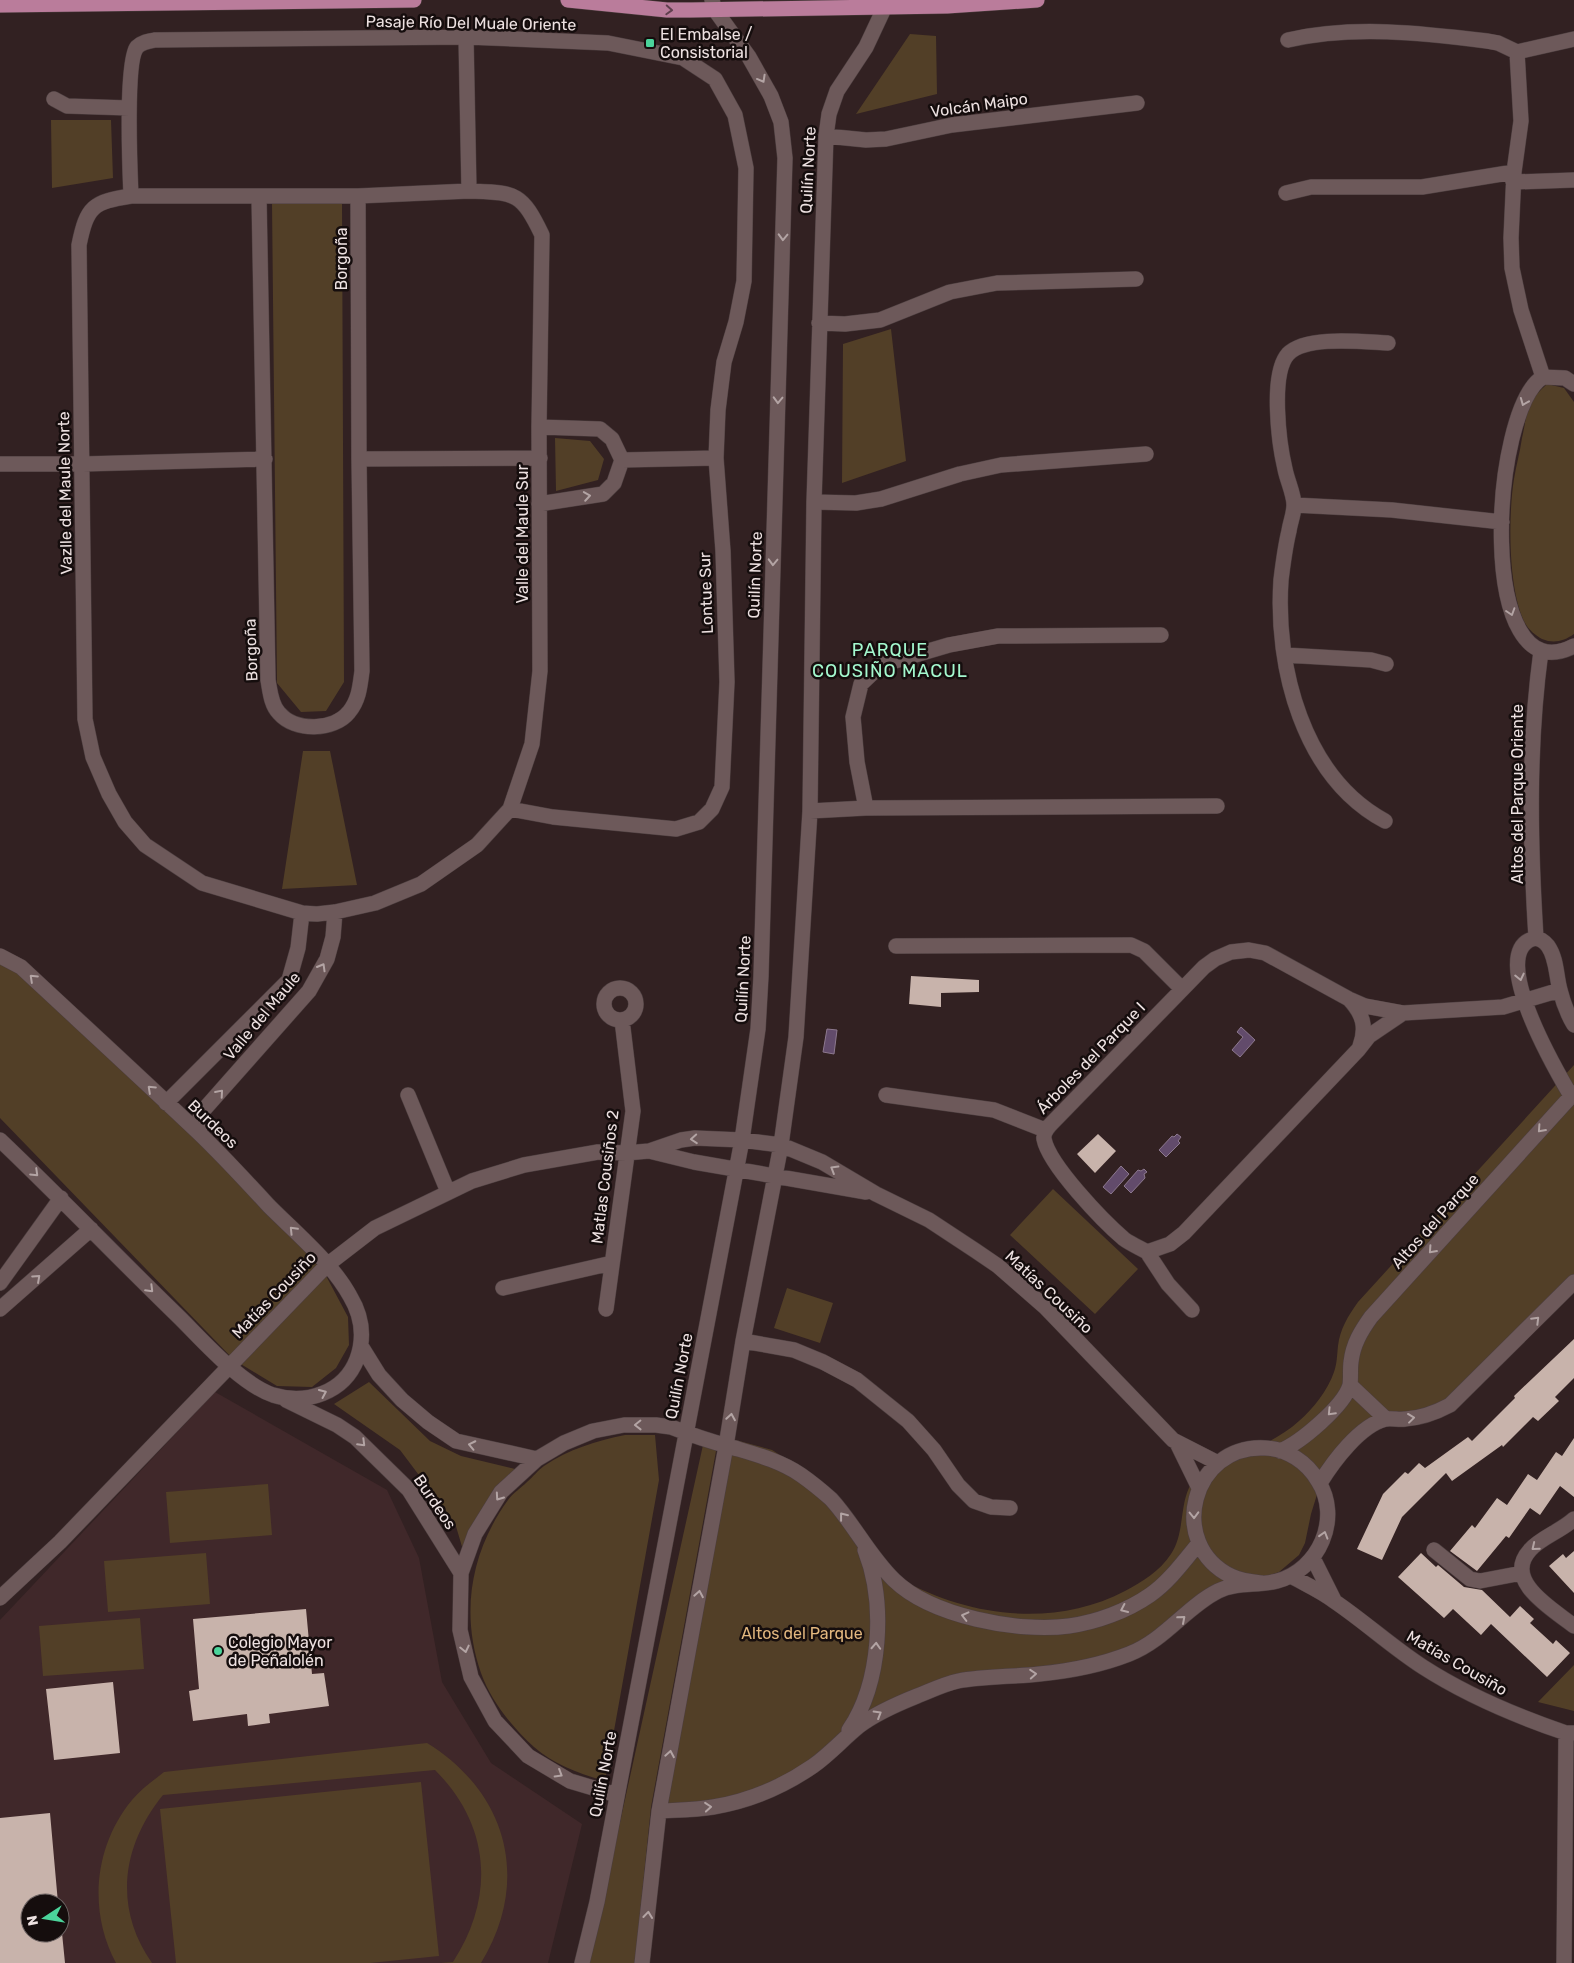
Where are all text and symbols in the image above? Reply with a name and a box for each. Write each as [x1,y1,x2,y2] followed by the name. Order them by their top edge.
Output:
[665,4,673,15] one-way arrow
[365,12,577,34] street label: Pasaje Río Del Muale Oriente
[660,25,753,62] place label: El Embalse / Consistorial
[644,37,656,49] marker: El Embalse / Consistorial
[756,74,766,83] one-way arrow
[929,89,1029,121] street label: Volcán Maipo
[796,126,820,214] street label: Quilín Norte
[332,227,351,291] street label: Borgoña
[778,234,788,241] one-way arrow
[773,396,783,404] one-way arrow
[1519,397,1530,406] one-way arrow
[54,411,76,575] street label: Vazlle del Maule Norte
[513,465,532,603] street label: Valle del Maule Sur
[583,492,592,502] one-way arrow
[744,531,766,619] street label: Quilín Norte
[695,552,717,634] street label: Lontue Sur
[768,558,779,566] one-way arrow
[1506,608,1516,616] one-way arrow
[240,618,262,682] street label: Borgoña
[812,639,968,682] district label: PARQUE COUSIÑO MACUL
[1508,704,1527,884] street label: Altos del Parque Oriente
[731,935,755,1023] street label: Quilín Norte
[316,964,326,973] one-way arrow
[220,968,304,1064] street label: Valle del Maule
[1514,973,1525,981] one-way arrow
[30,975,39,984] one-way arrow
[1033,998,1149,1118] street label: Árboles del Parque I
[148,1086,157,1095] one-way arrow
[214,1089,223,1098] one-way arrow
[184,1096,242,1152] street label: Burdeos
[587,1109,623,1245] street label: MatIas Cousiños 2
[1538,1124,1547,1133] one-way arrow
[690,1134,698,1145] one-way arrow
[830,1165,839,1175] one-way arrow
[30,1168,39,1177] one-way arrow
[1387,1170,1483,1272] street label: Altos del Parque
[290,1227,299,1236] one-way arrow
[1429,1244,1438,1253] one-way arrow
[1001,1247,1097,1337] street label: Matías Cousiño
[228,1248,320,1342] street label: Matías Cousiño
[32,1274,41,1283] one-way arrow
[144,1283,153,1292] one-way arrow
[1530,1317,1539,1326] one-way arrow
[661,1331,697,1421] street label: Quilín Norte
[318,1388,327,1399] one-way arrow
[1328,1406,1337,1415] one-way arrow
[725,1412,735,1421] one-way arrow
[1407,1413,1415,1424] one-way arrow
[634,1420,642,1430] one-way arrow
[356,1437,365,1446] one-way arrow
[468,1440,477,1451] one-way arrow
[410,1471,460,1533] street label: Burdeos
[496,1491,505,1501] one-way arrow
[1188,1512,1199,1520] one-way arrow
[841,1513,849,1522] one-way arrow
[1319,1532,1329,1540] one-way arrow
[1531,1542,1540,1551] one-way arrow
[693,1589,704,1598] one-way arrow
[1120,1602,1129,1613] one-way arrow
[961,1611,970,1622] one-way arrow
[1177,1615,1186,1624] one-way arrow
[741,1624,863,1643] park label: Altos del Parque
[1403,1627,1511,1699] street label: Matías Cousiño
[228,1633,332,1670] place label: Colegio Mayor de Peñalolén
[871,1642,882,1650] one-way arrow
[212,1645,224,1657] marker: Colegio Mayor de Peñalolén
[459,1645,470,1654] one-way arrow
[1029,1669,1037,1680] one-way arrow
[872,1711,881,1721] one-way arrow
[585,1729,621,1819] street label: Quilín Norte
[664,1749,674,1758] one-way arrow
[553,1768,562,1778] one-way arrow
[704,1802,712,1813] one-way arrow
[20,1893,70,1943] north arrow
[642,1910,653,1918] one-way arrow
[23,1914,42,1927] text: N

